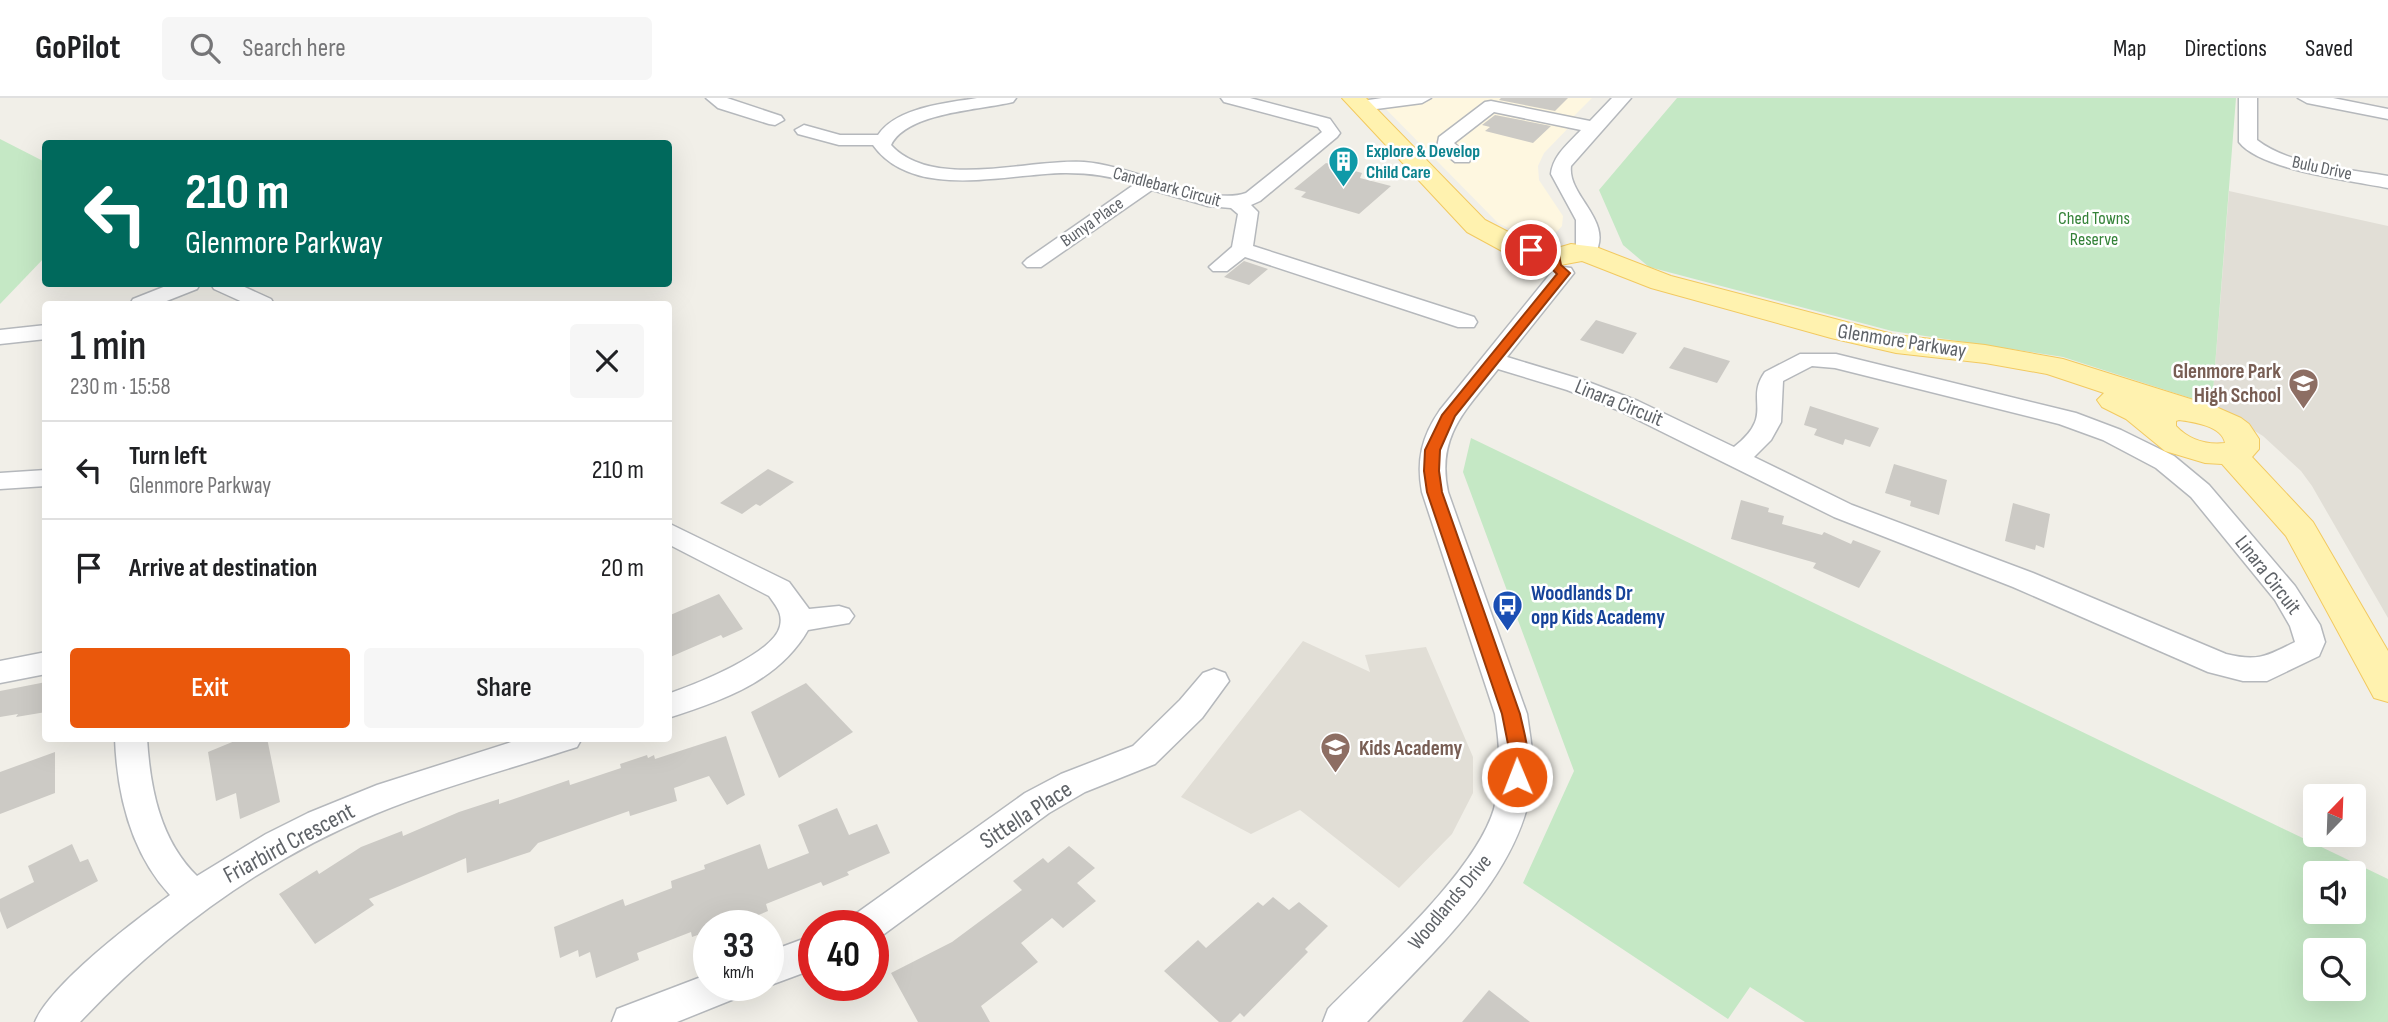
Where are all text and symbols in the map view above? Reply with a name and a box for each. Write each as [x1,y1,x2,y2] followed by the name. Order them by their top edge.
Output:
[162,17,652,80] search box
[35,28,120,68] text: GoPilot
[186,29,224,67] icon: search
[242,33,346,64] text: Search here
[2113,34,2146,63] text: Map
[2184,34,2267,63] text: Directions
[2305,34,2353,63] text: Saved
[1366,141,1480,183] place label: Explore & Develop Child Care
[1326,144,1360,188] building icon: Explore & Develop Child Care
[2290,151,2354,185] street label: Bulu Drive
[1111,162,1224,212] street label: Candlebark Circuit
[185,164,289,223] text: 210 m
[70,168,161,259] icon: left
[1057,193,1127,251] street label: Bunya Place
[2058,208,2130,250] park label: Ched Towns Reserve
[1501,220,1561,280] pin
[185,224,383,263] text: Glenmore Parkway
[1512,231,1550,269] icon: arrive
[1836,318,1968,364] street label: Glenmore Parkway
[70,321,146,372] text: 1 min
[570,324,644,398] button: close
[2173,359,2281,408] place label: Glenmore Park High School
[2287,366,2321,410] school or university icon: Glenmore Park High School
[70,373,171,401] text: 230 m · 15:58
[1571,374,1667,432] street label: Linara Circuit
[129,441,207,472] text: Turn left
[70,451,108,489] icon: left
[592,455,644,486] text: 210 m
[129,472,271,500] text: Glenmore Parkway
[2229,531,2307,619] street label: Linara Circuit
[70,549,108,587] icon: arrive
[129,553,317,584] text: Arrive at destination
[601,553,644,584] text: 20 m
[1531,581,1665,630] place label: Woodlands Dr opp Kids Academy
[1491,588,1525,632] bus stop icon: Woodlands Dr opp Kids Academy
[70,648,350,728] button: Exit
[364,648,644,728] button: Share
[1319,731,1353,775] school or university icon: Kids Academy
[1359,736,1463,761] place label: Kids Academy
[1480,740,1554,814] position arrow
[975,775,1077,855] street label: Sittella Place
[2303,784,2366,847] north arrow
[2303,784,2366,1001] map controls
[218,796,360,890] street label: Friarbird Crescent
[1403,849,1497,955] street label: Woodlands Drive
[2303,861,2366,924] button: sound
[798,910,889,1001] speed limit sign: 40
[723,925,754,968] text: 33
[2303,938,2366,1001] button: search
[723,962,754,983] text: km/h

